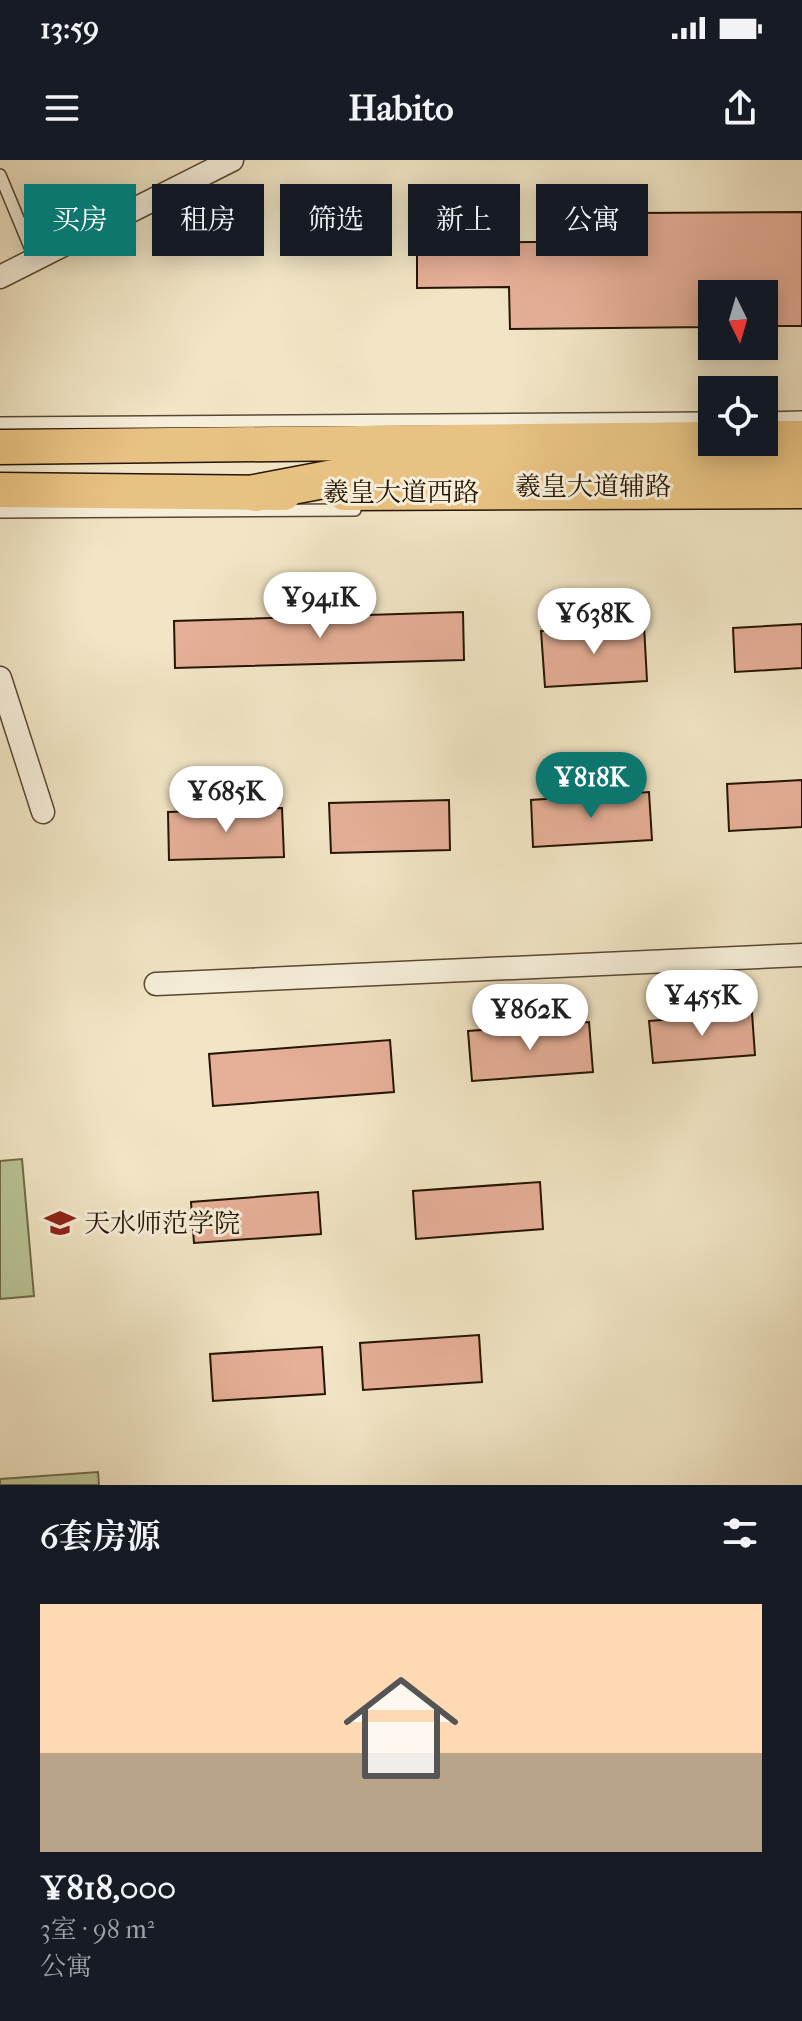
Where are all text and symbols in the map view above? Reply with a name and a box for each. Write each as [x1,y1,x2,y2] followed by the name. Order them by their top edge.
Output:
[40,11,99,46] text: 13:59
[40,86,84,130] icon: menu
[718,86,762,130] icon: share
[348,87,454,129] text: Habito
[24,184,136,256] chip: 买房
[152,184,264,256] chip: 租房
[280,184,392,256] chip: 筛选
[408,184,520,256] chip: 新上
[536,184,648,256] chip: 公寓
[698,280,778,360] north arrow
[698,280,778,456] map controls
[698,376,778,456] button: locate
[515,471,671,502] street label: 羲皇大道辅路
[323,477,479,508] street label: 羲皇大道西路
[264,572,376,640] pin: ¥941K
[281,582,359,613] text: ¥941K
[538,588,650,656] pin: ¥638K
[556,598,632,629] text: ¥638K
[535,752,647,820] pin: ¥818K
[554,762,628,793] text: ¥818K
[170,766,282,834] pin: ¥685K
[187,776,265,807] text: ¥685K
[646,970,758,1038] pin: ¥455K
[664,980,740,1011] text: ¥455K
[474,984,586,1052] pin: ¥862K
[490,994,570,1025] text: ¥862K
[43,1206,77,1240] school or university icon: 天水师范学院
[84,1208,240,1239] place label: 天水师范学院
[718,1511,762,1555] icon: filters
[40,1517,160,1557] text: 6套房源
[329,1656,473,1800] icon: home
[40,1868,176,1908] text: ¥818,000
[40,1914,154,1945] text: 3室 · 98 m²
[40,1951,92,1982] text: 公寓

